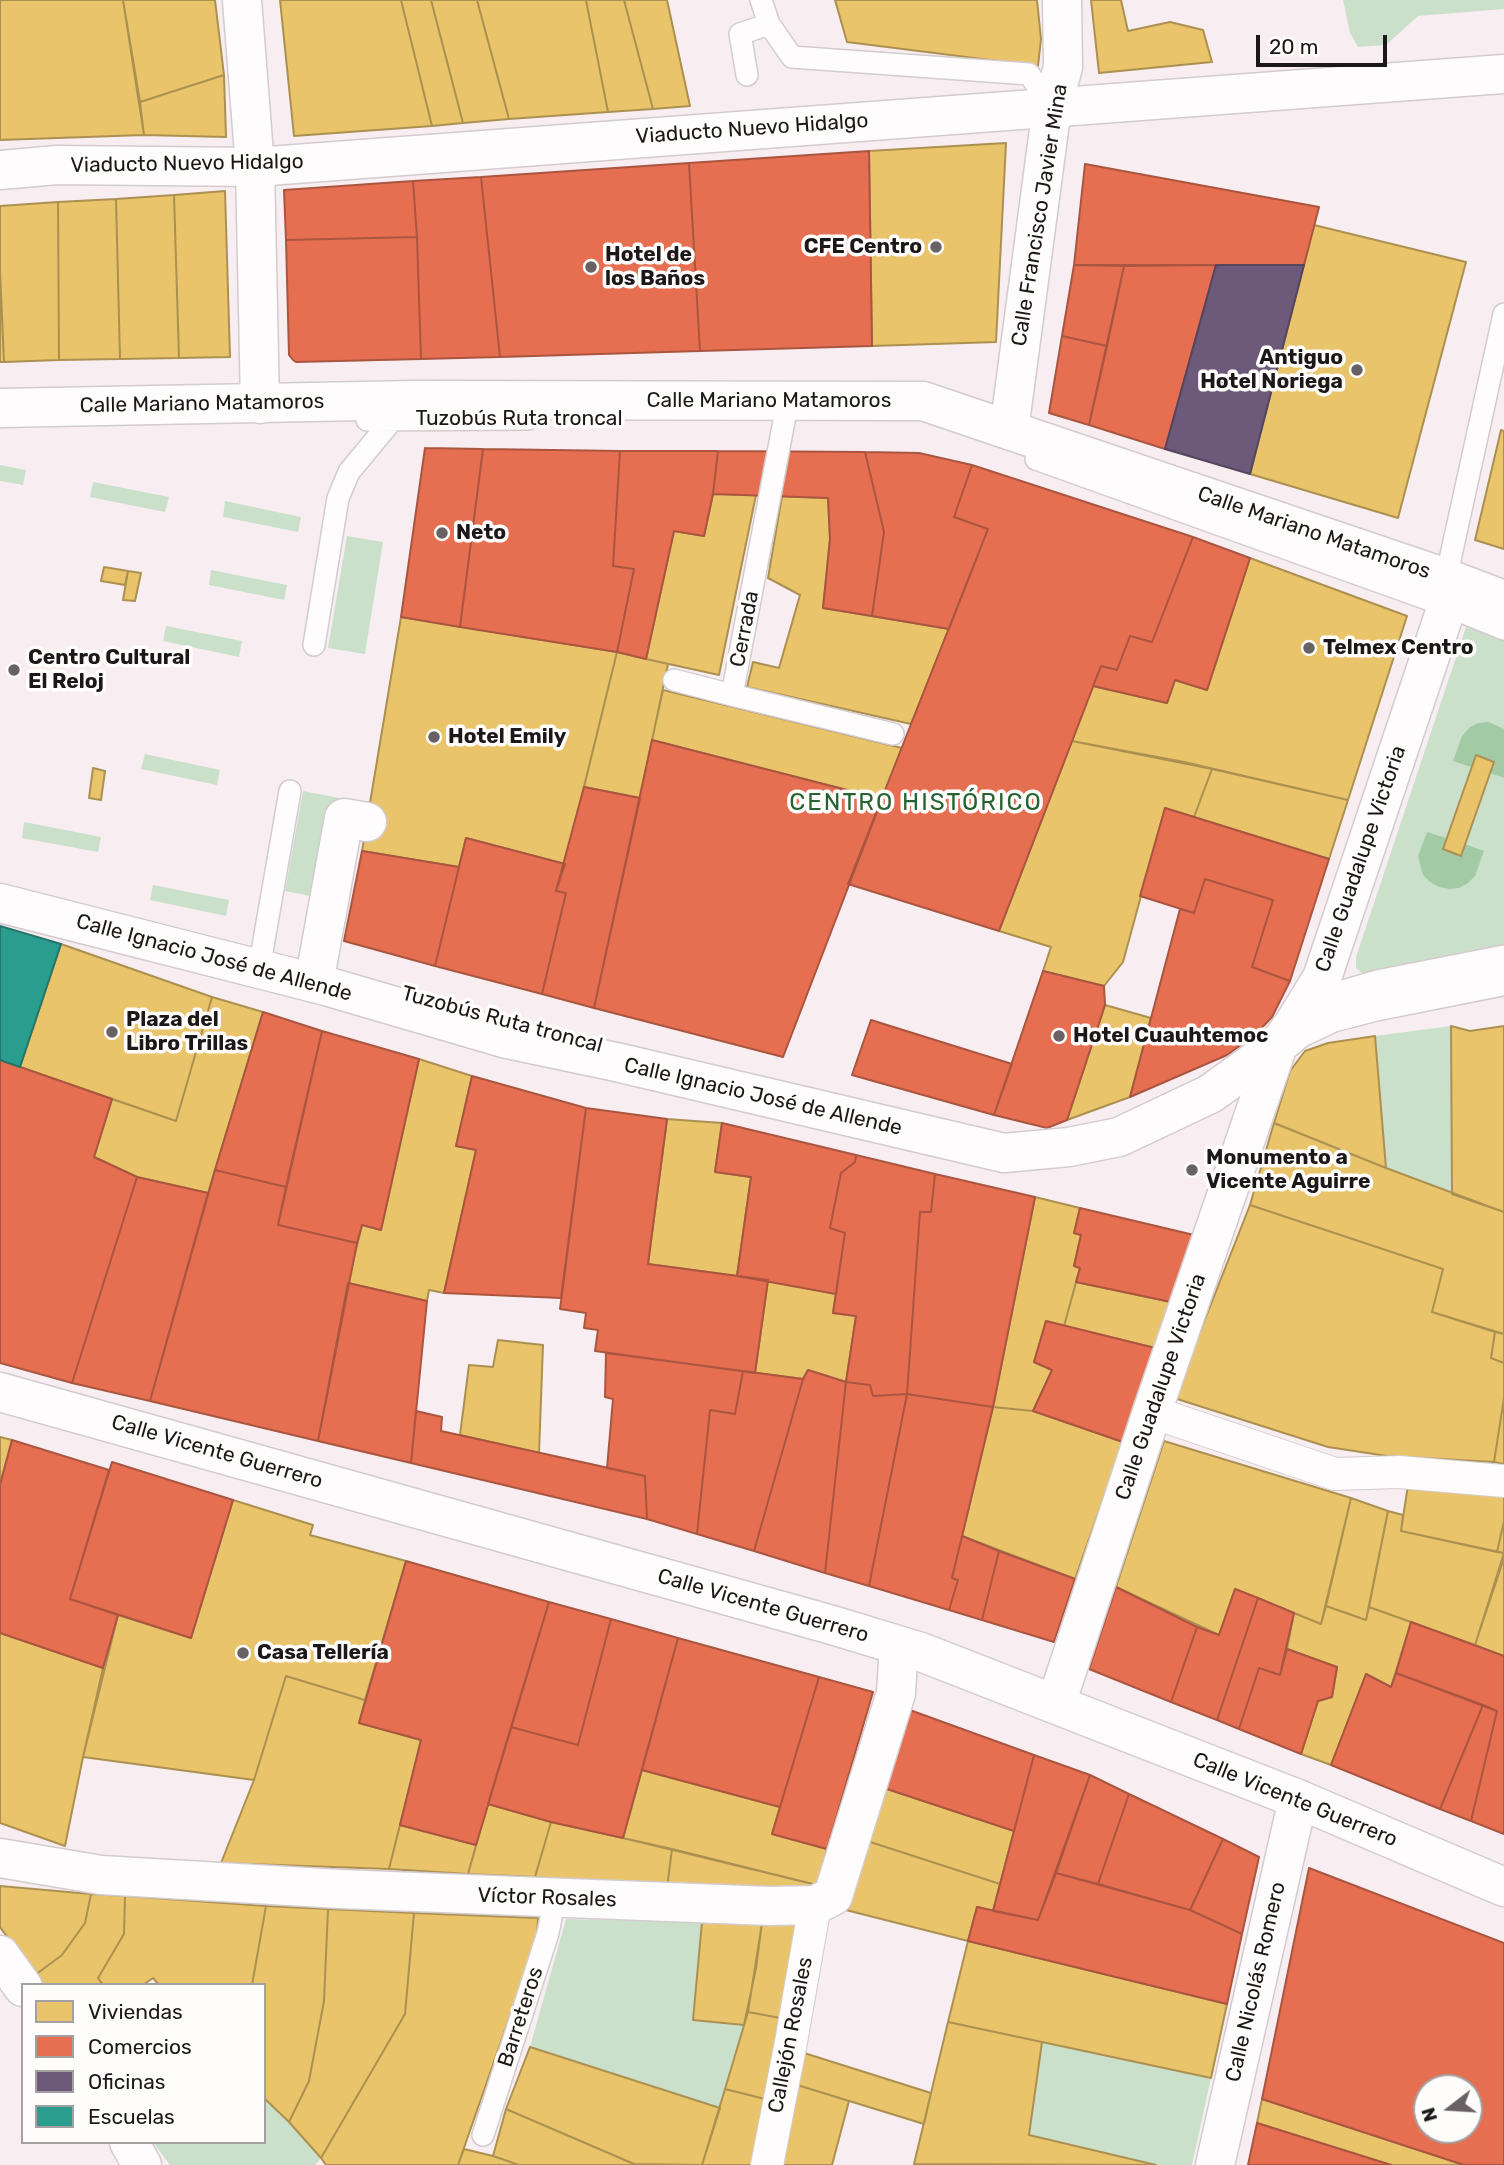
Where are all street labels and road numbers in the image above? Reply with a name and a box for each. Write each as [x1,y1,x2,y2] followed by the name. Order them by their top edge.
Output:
[1007,82,1073,348] street label: Calle Francisco Javier Mina
[635,108,869,150] street label: Viaducto Nuevo Hidalgo
[70,149,304,179] street label: Viaducto Nuevo Hidalgo
[647,388,891,414] street label: Calle Mariano Matamoros
[79,389,325,419] street label: Calle Mariano Matamoros
[415,406,623,432] street label: Tuzobús Ruta troncal
[1194,481,1434,585] street label: Calle Mariano Matamoros
[725,589,765,669] street label: Cerrada
[1310,742,1412,976] street label: Calle Guadalupe Victoria
[73,909,355,1007] street label: Calle Ignacio José de Allende
[399,981,605,1059] street label: Tuzobús Ruta troncal
[622,1053,904,1141] street label: Calle Ignacio José de Allende
[1110,1270,1212,1504] street label: Calle Guadalupe Victoria
[108,1410,326,1494] street label: Calle Vicente Guerrero
[654,1564,872,1648] street label: Calle Vicente Guerrero
[1189,1747,1401,1853] street label: Calle Vicente Guerrero
[1221,1880,1291,2084] street label: Calle Nicolás Romero
[477,1883,617,1913] street label: Víctor Rosales
[764,1955,818,2115] street label: Callejón Rosales
[493,1964,549,2070] street label: Barreteros

